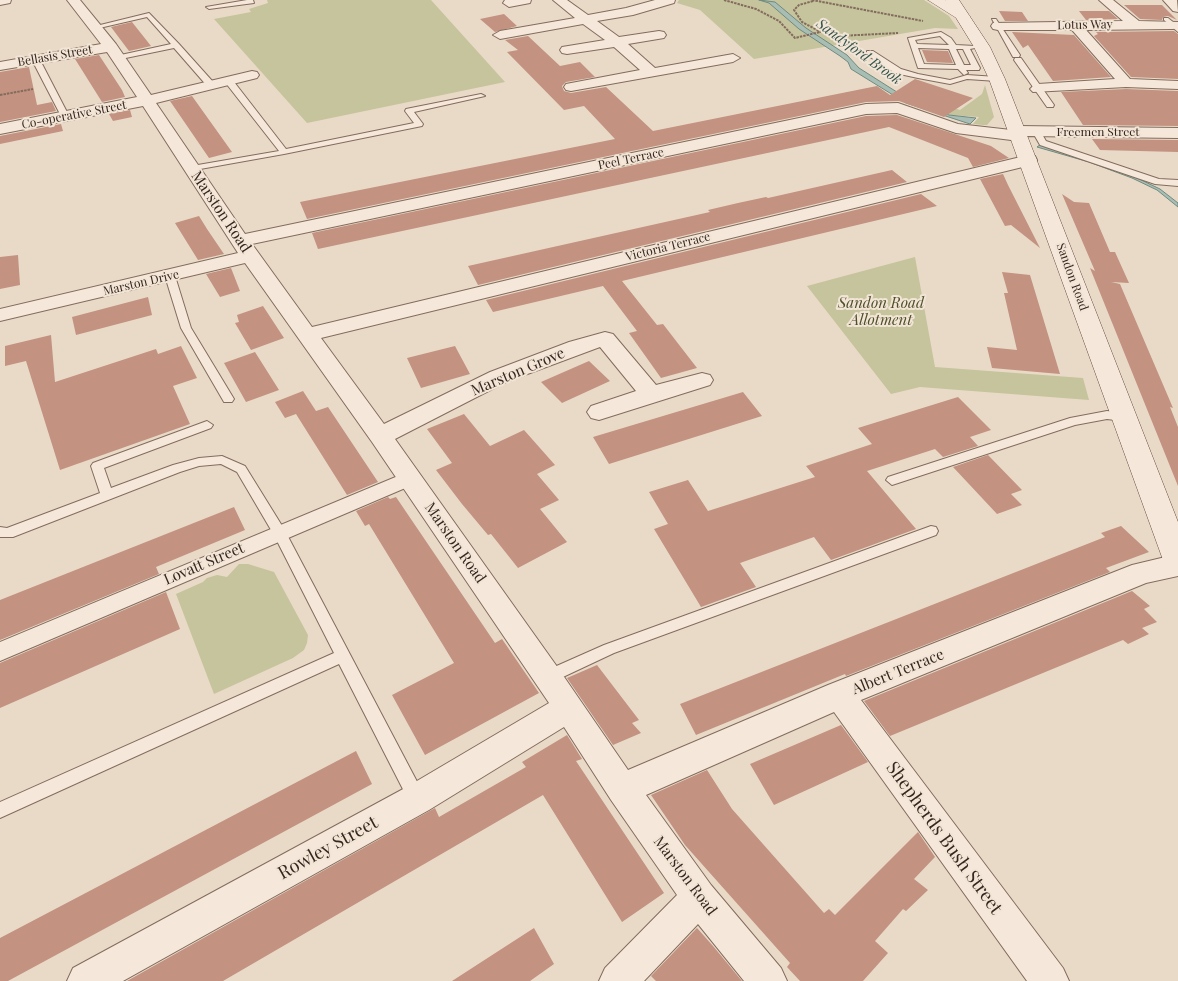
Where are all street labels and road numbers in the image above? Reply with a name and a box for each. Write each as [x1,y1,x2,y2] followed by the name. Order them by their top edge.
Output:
[1057,17,1113,33] street label: Lotus Way
[16,42,94,70] street label: Bellasis Street
[20,98,128,132] street label: Co-operative Street
[1056,125,1140,139] street label: Freemen Street
[597,145,665,173] street label: Peel Terrace
[187,168,255,256] street label: Marston Road
[624,230,712,264] street label: Victoria Terrace
[1053,241,1091,313] street label: Sandon Road
[102,267,180,299] street label: Marston Drive
[469,344,567,400] street label: Marston Grove
[421,499,489,587] street label: Marston Road
[161,539,247,589] street label: Lovatt Street
[849,645,947,699] street label: Albert Terrace
[881,758,1007,918] street label: Shepherds Bush Street
[274,812,382,884] street label: Rowley Street
[649,833,721,919] street label: Marston Road

